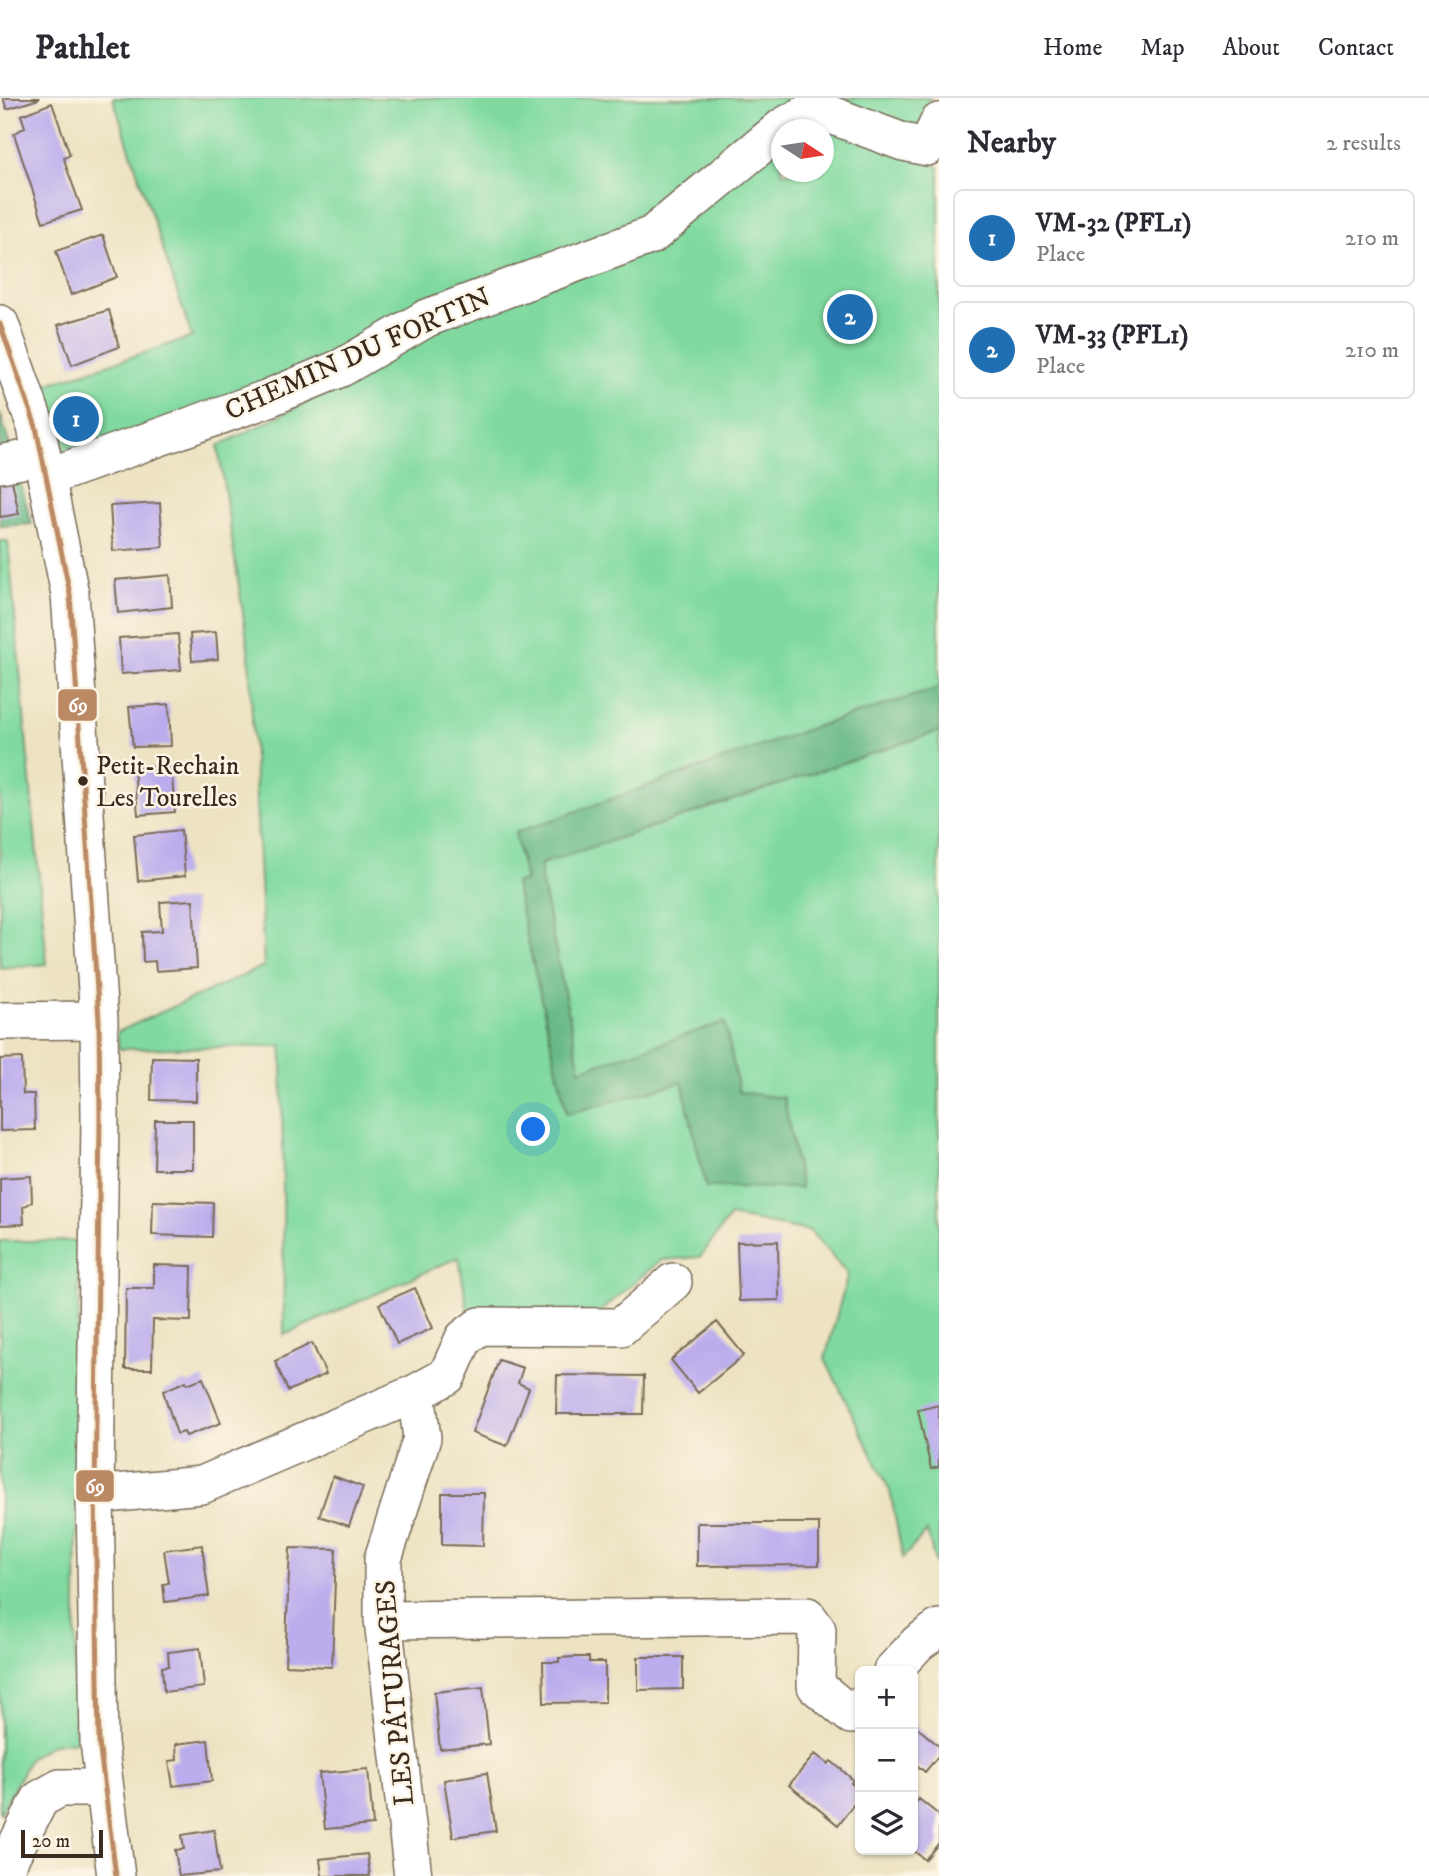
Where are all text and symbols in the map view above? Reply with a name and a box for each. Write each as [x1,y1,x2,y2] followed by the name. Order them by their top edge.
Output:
[35,28,130,69] text: Pathlet
[1043,33,1102,63] text: Home
[1140,33,1185,63] text: Map
[1223,33,1280,63] text: About
[1318,33,1394,63] text: Contact
[771,119,834,182] north arrow
[967,125,1056,162] text: Nearby
[1326,129,1401,158] text: 2 results
[1036,207,1191,240] text: VM-32 (PFL1)
[988,224,996,253] text: 1
[1345,224,1399,253] text: 210 m
[1036,240,1085,269] text: Place
[220,280,496,428] street label: CHEMIN DU FORTIN
[827,291,873,343] pin: 2
[1036,319,1188,352] text: VM-33 (PFL1)
[986,336,998,365] text: 2
[1345,336,1399,365] text: 210 m
[1036,352,1085,381] text: Place
[53,393,99,445] pin: 1
[57,688,98,722] line badge: 69
[68,695,88,718] text: 69
[96,750,240,815] place label: Petit-Rechain Les Tourelles
[76,774,90,788] marker: Petit-Rechain Les Tourelles
[516,1112,550,1146] your location
[75,1469,115,1503] line badge: 69
[85,1476,105,1499] text: 69
[367,1579,422,1807] street label: LES PÂTURAGES
[855,1666,918,1855] map controls
[855,1666,918,1729] button: +
[855,1729,918,1792] button: −
[855,1792,918,1855] button: layers
[21,1827,103,1859] scale bar
[32,1830,70,1853] text: 20 m

